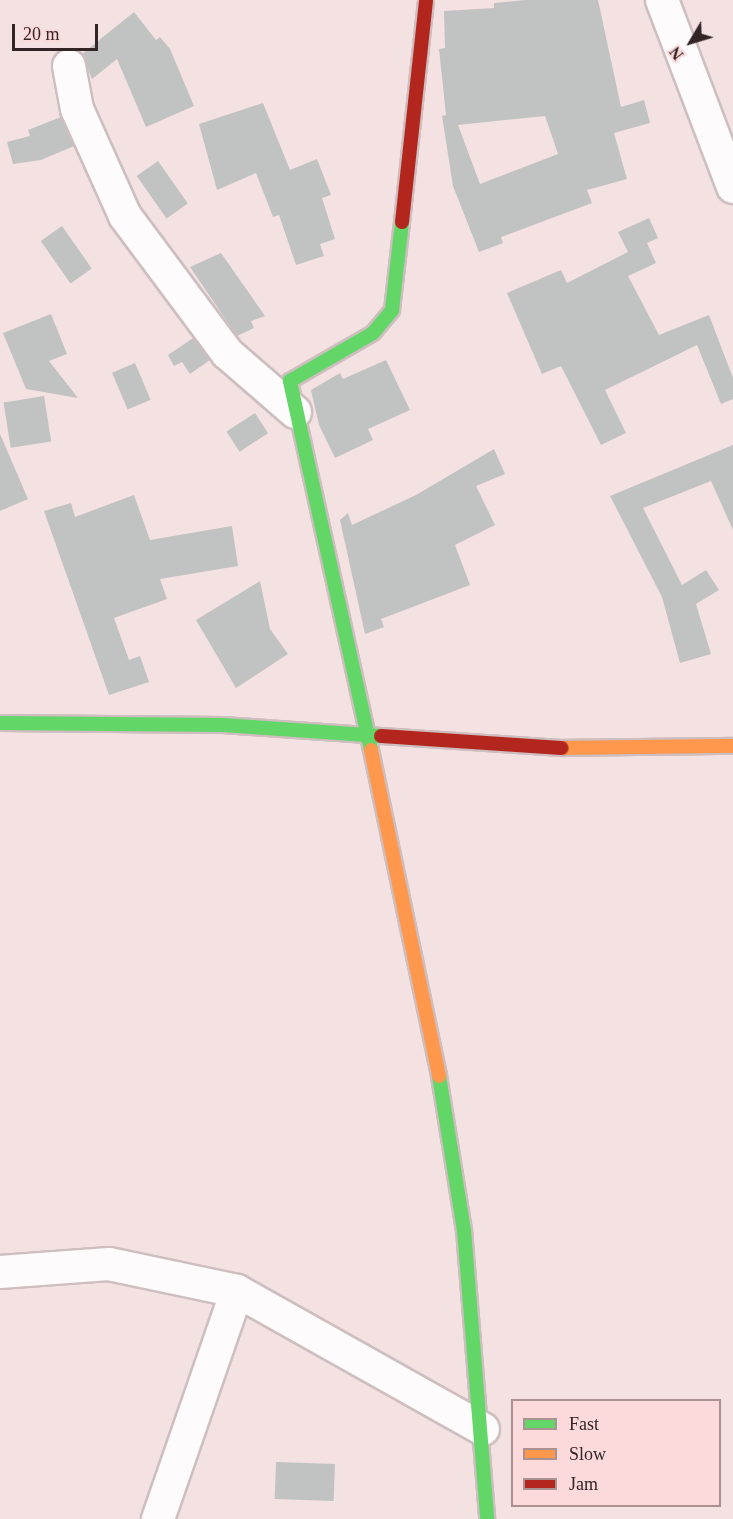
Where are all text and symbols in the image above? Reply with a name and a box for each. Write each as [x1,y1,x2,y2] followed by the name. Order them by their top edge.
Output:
[15,12,100,50] scale bar
[661,12,721,72] north arrow
[23,24,60,44] text: 20 m
[666,44,687,63] text: N
[511,1399,721,1507] legend
[569,1414,599,1434] text: Fast
[569,1444,606,1464] text: Slow
[569,1474,598,1494] text: Jam

